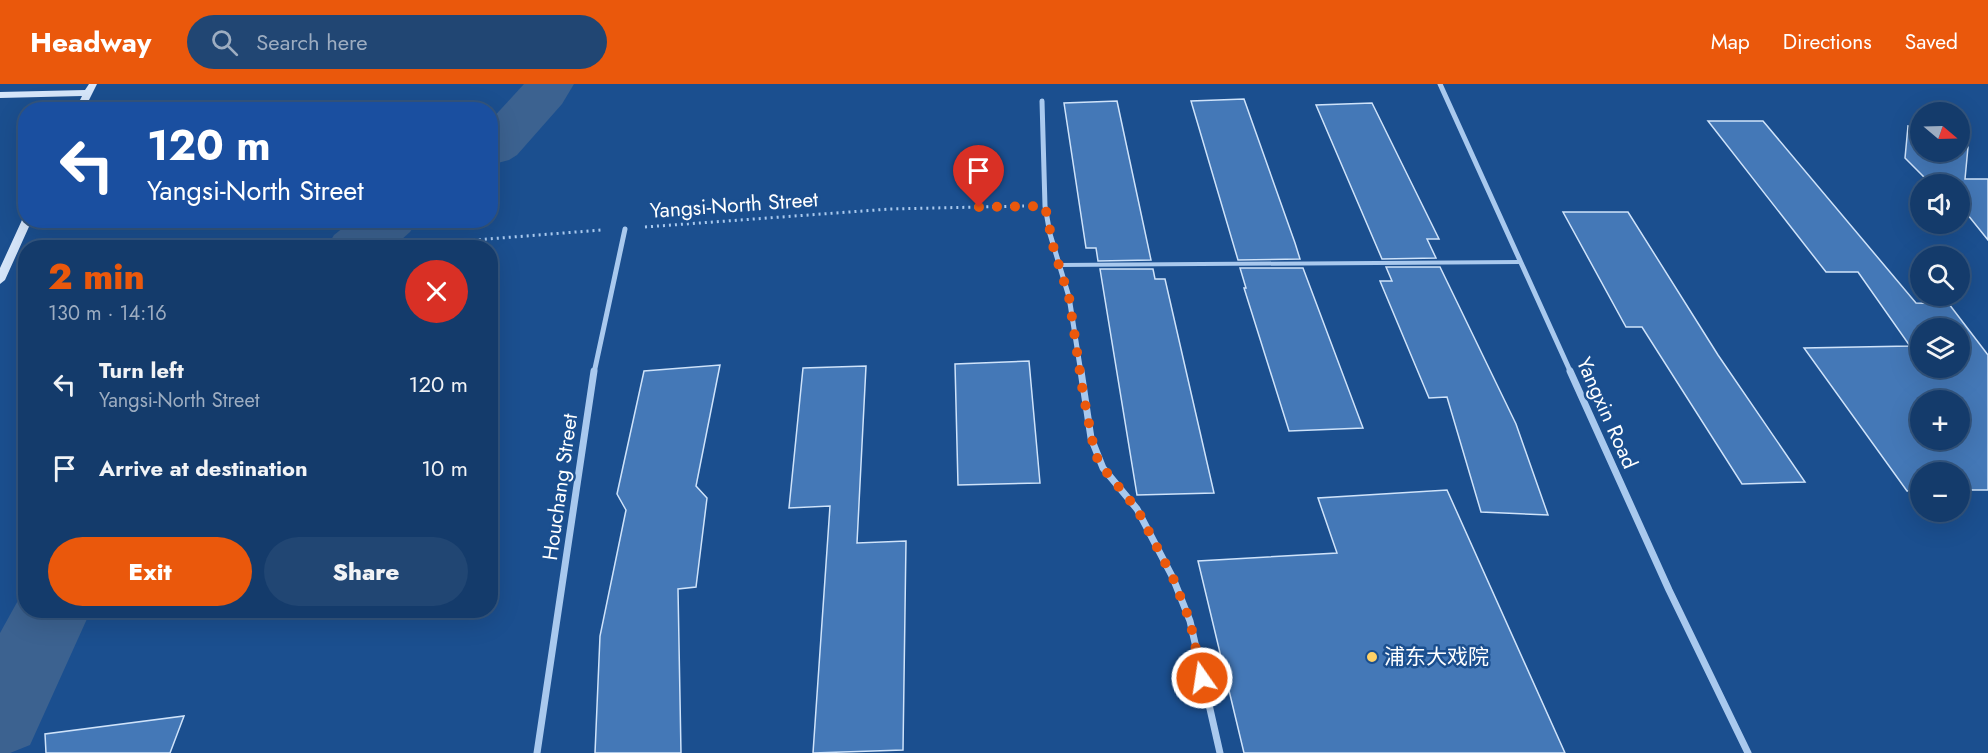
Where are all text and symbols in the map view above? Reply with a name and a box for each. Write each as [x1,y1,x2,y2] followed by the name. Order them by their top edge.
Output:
[187,15,607,69] search box
[30,22,151,63] text: Headway
[208,26,241,59] icon: search
[256,26,368,58] text: Search here
[1711,27,1750,57] text: Map
[1783,27,1872,57] text: Directions
[1905,27,1958,57] text: Saved
[1910,102,1970,162] north arrow
[1910,102,1970,522] map controls
[147,115,271,176] text: 120 m
[48,126,126,204] icon: left
[953,145,1004,207] pin
[962,154,995,187] icon: arrive
[147,171,364,210] text: Yangsi-North Street
[1910,174,1970,234] button: sound
[649,184,819,226] street label: Yangsi-North Street
[1910,246,1970,306] button: search
[48,250,145,302] text: 2 min
[405,260,468,323] button: close
[48,299,167,328] text: 130 m · 14:16
[1910,318,1970,378] button: layers
[1569,352,1645,474] street label: Yangxin Road
[99,354,184,386] text: Turn left
[48,368,81,401] icon: left
[409,368,468,400] text: 120 m
[99,386,260,415] text: Yangsi-North Street
[1910,390,1970,450] button: +
[535,412,585,562] street label: Houchang Street
[48,452,81,485] icon: arrive
[99,452,308,484] text: Arrive at destination
[421,452,468,484] text: 10 m
[1910,462,1970,522] button: −
[48,537,252,606] button: Exit
[264,537,468,606] button: Share
[1384,642,1489,672] place label: 浦东大戏院
[1170,646,1234,710] position arrow
[1365,650,1379,664] marker: 浦东大戏院

